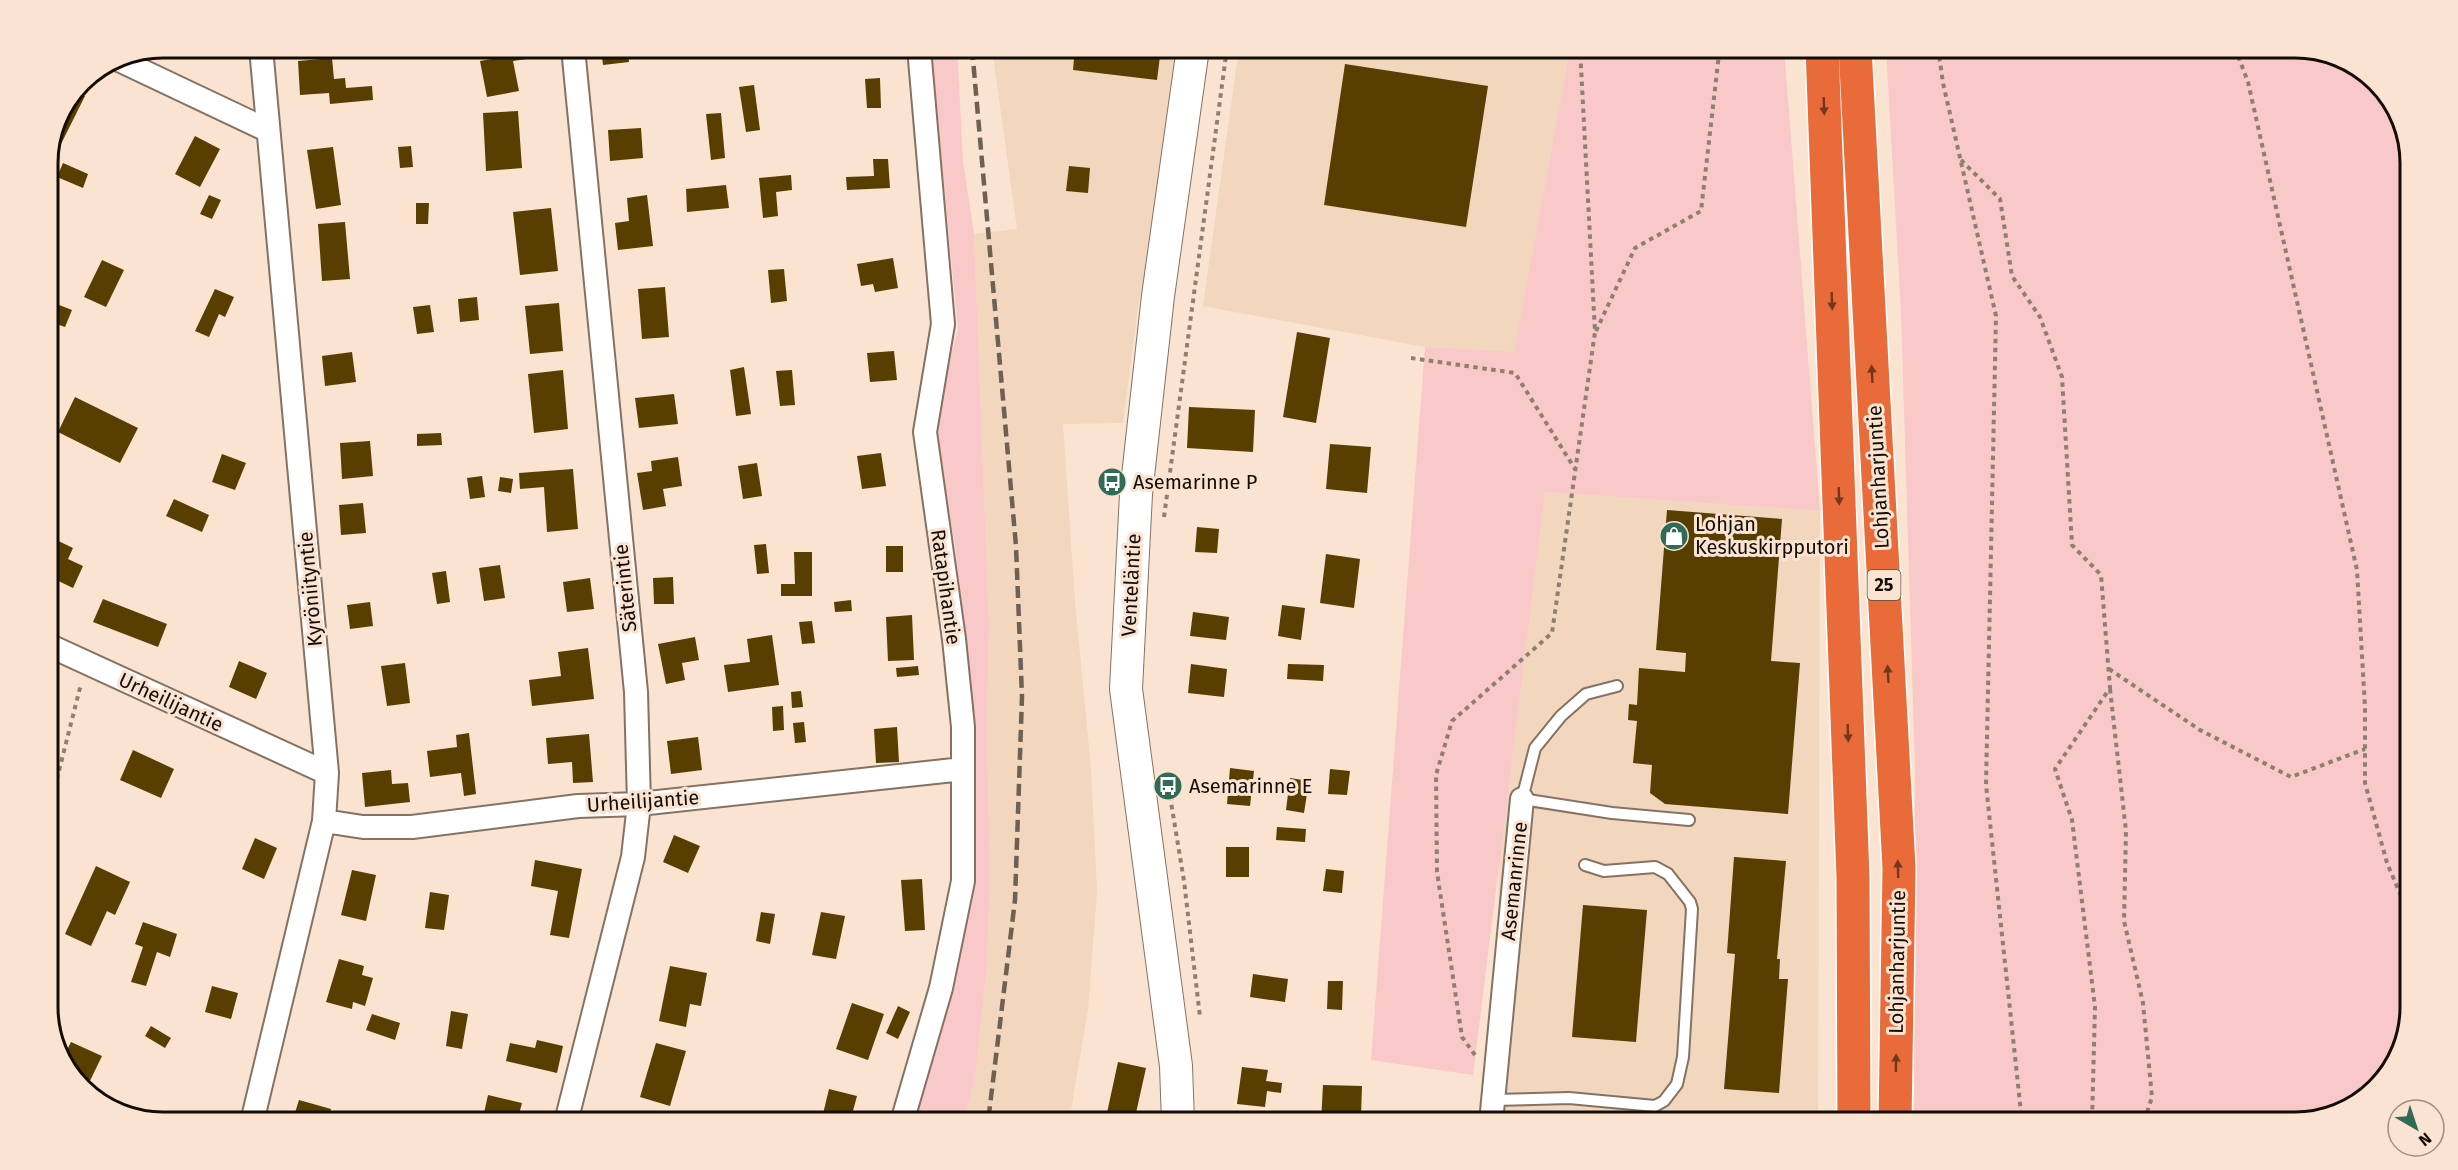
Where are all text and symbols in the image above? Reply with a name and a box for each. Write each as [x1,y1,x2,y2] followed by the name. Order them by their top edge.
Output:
[1820,97,1829,116] one-way arrow
[1827,292,1836,311] one-way arrow
[1868,365,1877,384] one-way arrow
[1862,405,1894,549] street label: Lohjanharjuntie
[1096,466,1128,498] bus stop icon: Asemarinne P
[1133,470,1257,494] place label: Asemarinne P
[1834,487,1844,506] one-way arrow
[1695,512,1849,559] place label: Lohjan Keskuskirpputori
[1658,520,1690,552] shop icon: Lohjan Keskuskirpputori
[926,528,966,646] street label: Ratapihantie
[293,530,327,648] street label: Kyröniityntie
[1116,533,1146,637] street label: Venteläntie
[608,543,642,633] street label: Säterintie
[1868,570,1900,600] road number: 25
[1884,664,1893,683] one-way arrow
[115,667,227,737] street label: Urheilijantie
[1843,724,1853,743] one-way arrow
[1152,770,1184,802] bus stop icon: Asemarinne E
[1189,774,1312,798] place label: Asemarinne E
[586,785,700,817] street label: Urheilijantie
[1496,821,1532,941] street label: Asemanrinne
[1893,859,1903,878] one-way arrow
[1884,890,1910,1034] street label: Lohjanharjuntie
[1891,1054,1901,1073] one-way arrow
[2386,1098,2446,1158] north arrow
[2415,1129,2435,1150] text: N

